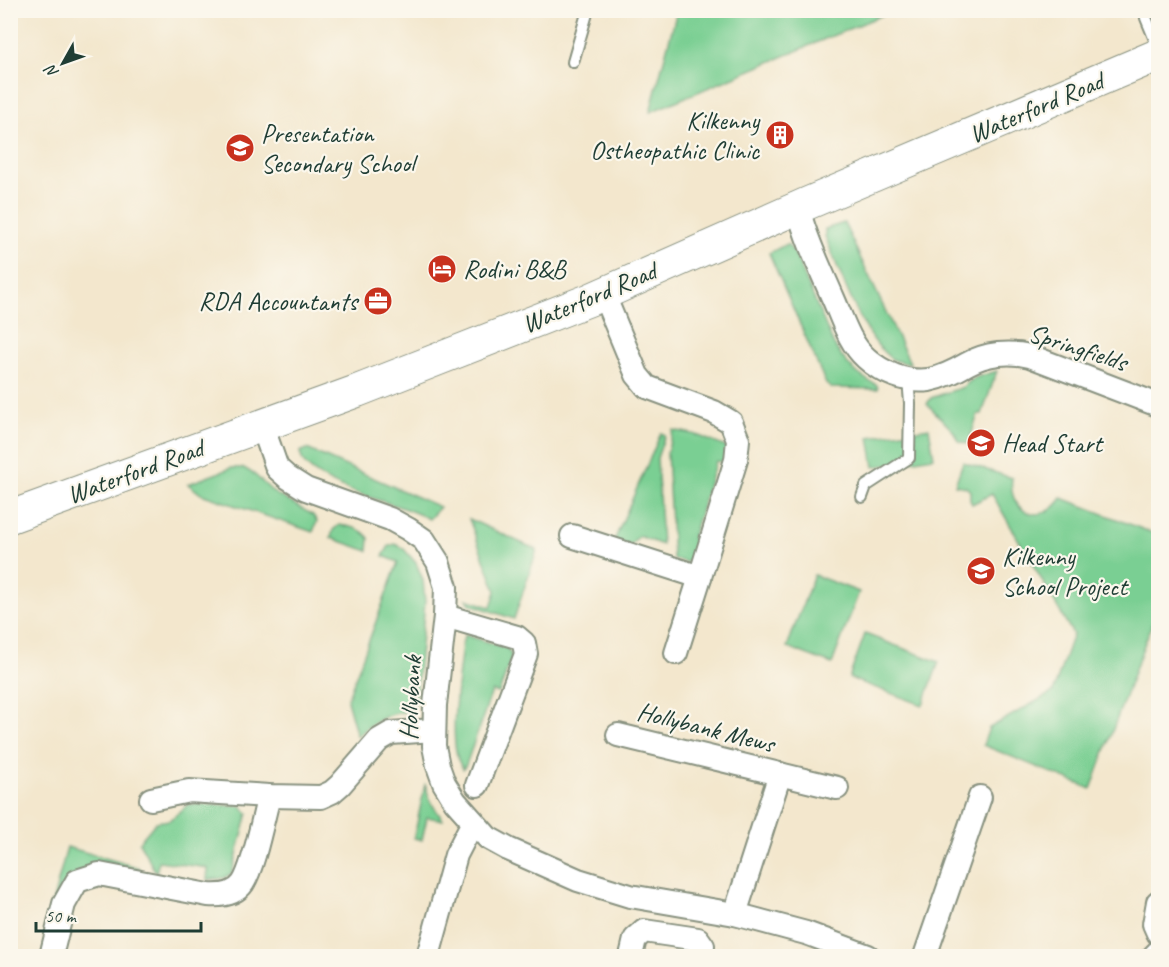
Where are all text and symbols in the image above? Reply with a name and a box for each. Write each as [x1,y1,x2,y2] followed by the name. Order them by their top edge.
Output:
[33,33,93,93] north arrow
[39,59,63,82] text: N
[964,63,1112,151] street label: Waterford Road
[590,104,761,167] place label: Kilkenny Ostheopathic Clinic
[261,117,419,180] place label: Presentation Secondary School
[764,119,796,151] building icon: Kilkenny Ostheopathic Clinic
[224,132,256,164] school or university icon: Presentation Secondary School
[426,253,458,285] hotel icon: Rodini B&B
[463,253,567,286] place label: Rodini B&B
[517,253,665,341] street label: Waterford Road
[199,285,359,318] place label: RDA Accountants
[362,285,394,317] office icon: RDA Accountants
[1024,316,1133,380] street label: Springfields
[965,427,997,459] school or university icon: Head Start
[1002,427,1104,460] place label: Head Start
[63,430,211,511] street label: Waterford Road
[1002,540,1129,603] place label: Kilkenny School Project
[965,555,997,587] school or university icon: Kilkenny School Project
[392,653,429,741] street label: Hollybank
[634,695,780,761] street label: Hollybank Mews
[36,895,201,933] scale bar
[45,905,78,927] text: 50 m

